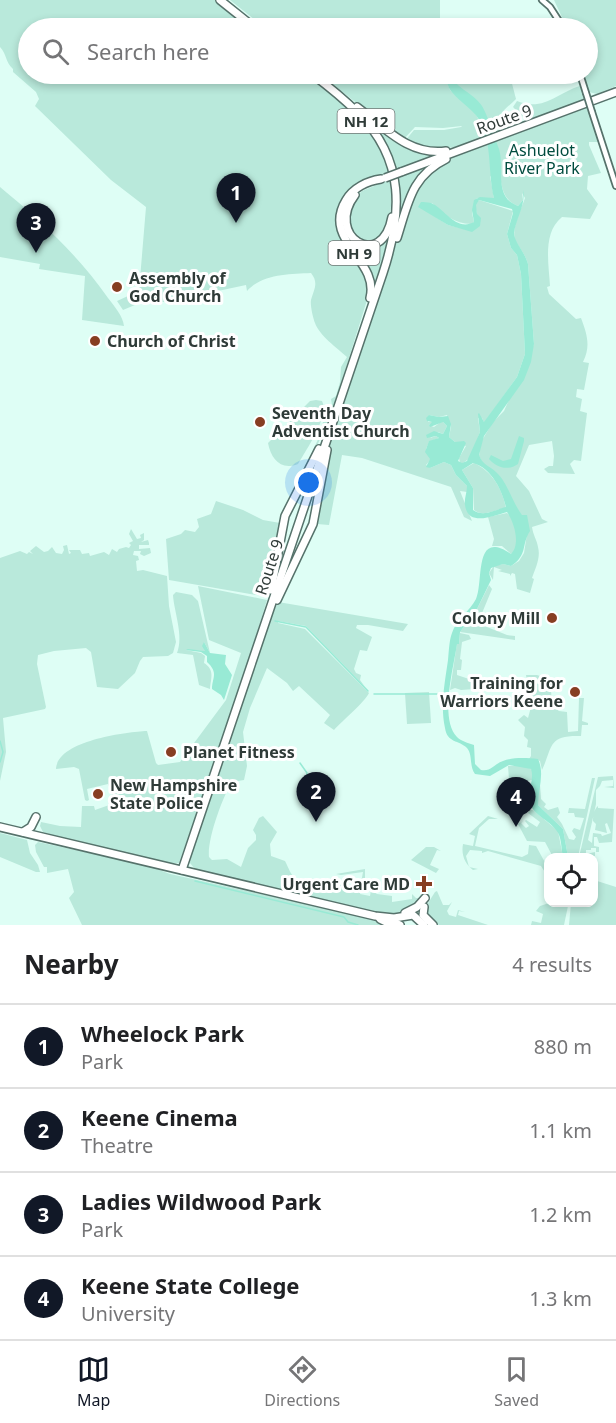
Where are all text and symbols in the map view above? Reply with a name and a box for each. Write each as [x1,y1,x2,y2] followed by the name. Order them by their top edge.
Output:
[18,18,598,84] search box
[39,35,72,68] icon: search
[87,36,209,66] text: Search here
[473,99,535,139] street label: Route 9
[338,109,394,133] road number: NH 12
[504,139,580,179] park label: Ashuelot River Park
[216,174,256,223] pin: 1
[16,204,56,253] pin: 3
[328,241,380,265] road number: NH 9
[129,267,226,307] place label: Assembly of God Church
[110,280,124,294] marker: Assembly of God Church
[107,330,236,352] place label: Church of Christ
[88,334,102,348] marker: Church of Christ
[272,402,410,442] place label: Seventh Day Adventist Church
[253,415,267,429] marker: Seventh Day Adventist Church
[294,468,323,497] your location
[250,536,288,598] street label: Route 9
[452,607,540,629] place label: Colony Mill
[545,611,559,625] marker: Colony Mill
[440,672,563,712] place label: Training for Warriors Keene
[568,685,582,699] marker: Training for Warriors Keene
[183,741,295,763] place label: Planet Fitness
[164,745,178,759] marker: Planet Fitness
[296,772,336,822] pin: 2
[110,774,237,814] place label: New Hampshire State Police
[496,778,536,827] pin: 4
[91,787,105,801] marker: New Hampshire State Police
[544,853,598,907] map controls
[544,853,598,907] button: locate
[283,873,410,895] place label: Urgent Care MD
[415,875,433,893] marker: Urgent Care MD
[24,946,119,982] text: Nearby
[512,951,592,978] text: 4 results
[81,1018,244,1048] text: Wheelock Park
[38,1033,49,1060] text: 1
[534,1033,592,1060] text: 880 m
[81,1048,123,1075] text: Park
[81,1102,238,1132] text: Keene Cinema
[38,1117,49,1144] text: 2
[529,1117,592,1144] text: 1.1 km
[81,1132,153,1159] text: Theatre
[81,1186,321,1216] text: Ladies Wildwood Park
[38,1201,49,1228] text: 3
[529,1201,592,1228] text: 1.2 km
[81,1216,123,1243] text: Park
[81,1270,299,1300] text: Keene State College
[38,1285,49,1312] text: 4
[529,1285,592,1312] text: 1.3 km
[81,1300,175,1327] text: University
[77,1353,110,1411] tab: Map
[264,1353,340,1411] tab: Directions
[494,1353,539,1411] tab: Saved

